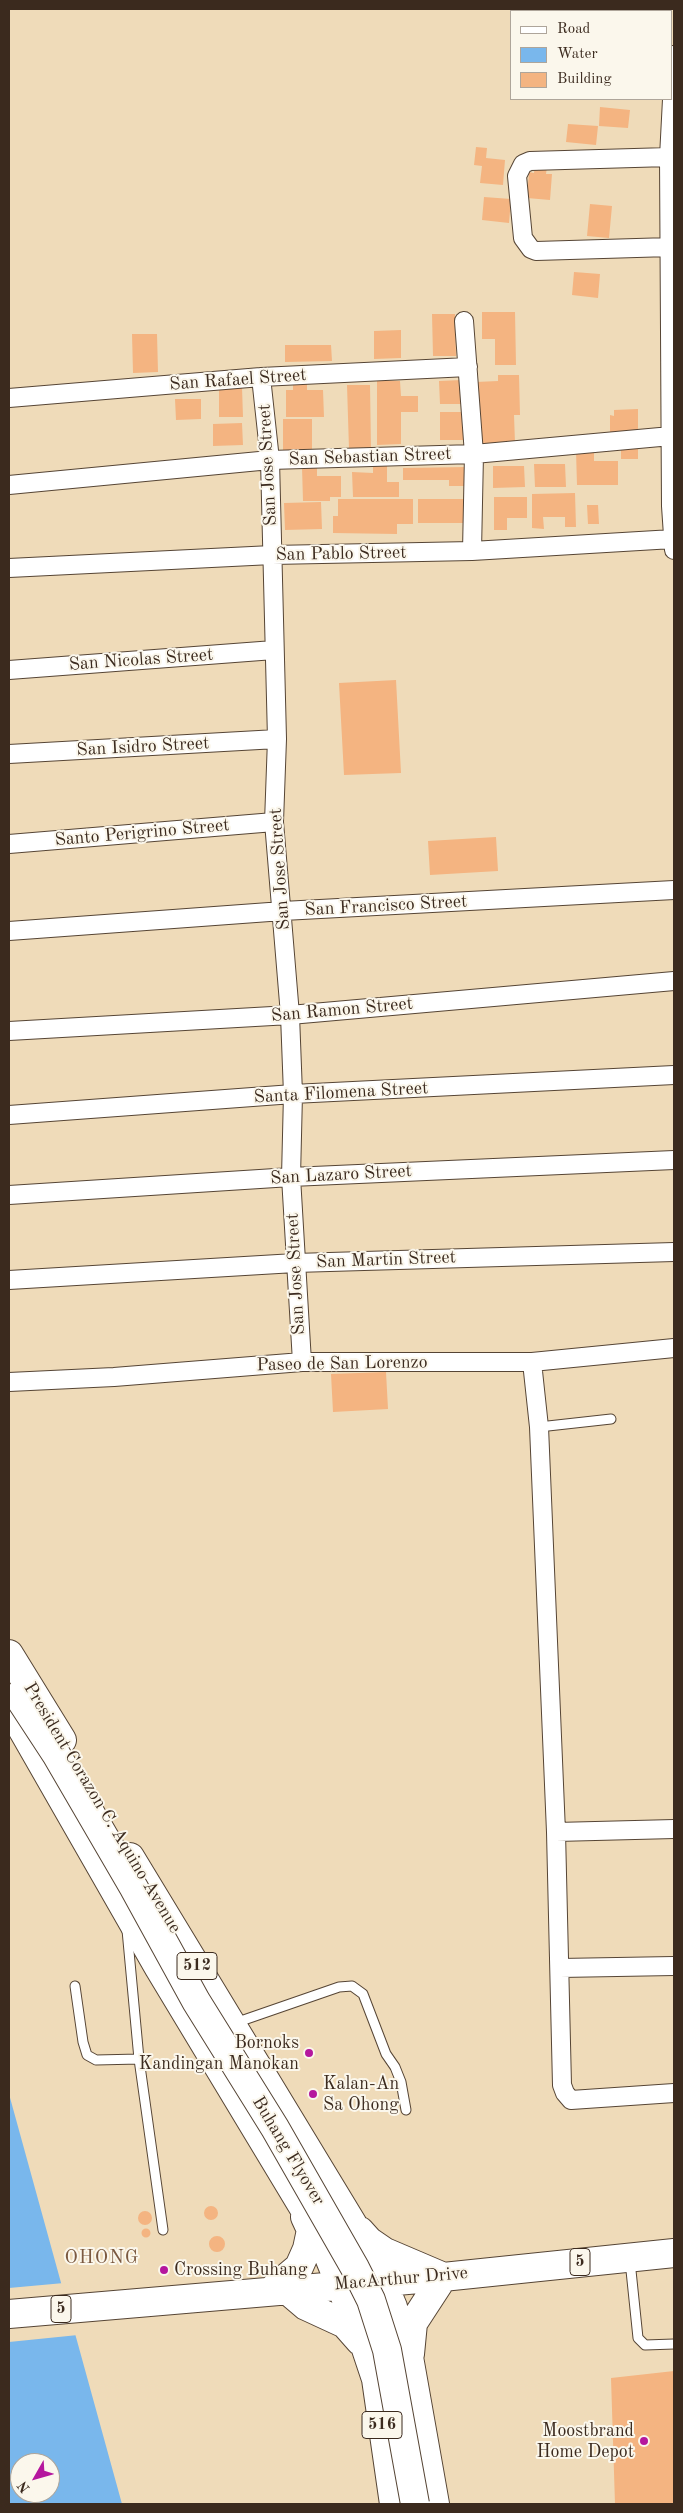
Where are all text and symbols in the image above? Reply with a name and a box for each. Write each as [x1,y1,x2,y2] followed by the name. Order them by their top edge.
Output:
[510,10,673,100] legend
[557,22,590,37] text: Road
[557,47,598,62] text: Water
[557,72,612,87] text: Building
[169,364,307,396] street label: San Rafael Street
[254,403,282,527] street label: San Jose Street
[288,443,452,471] street label: San Sebastian Street
[275,542,407,566] street label: San Pablo Street
[68,644,214,676] street label: San Nicolas Street
[76,733,210,761] street label: San Isidro Street
[265,807,295,931] street label: San Jose Street
[54,815,230,851] street label: Santo Perigrino Street
[304,891,468,921] street label: San Francisco Street
[270,993,414,1027] street label: San Ramon Street
[253,1078,429,1108] street label: Santa Filomena Street
[270,1161,412,1189] street label: San Lazaro Street
[282,1212,310,1336] street label: San Jose Street
[316,1247,456,1273] street label: San Martin Street
[256,1352,428,1376] street label: Paseo de San Lorenzo
[18,1679,186,1937] street label: President Corazon C. Aquino Avenue
[177,1952,217,1980] road number: 512
[139,2032,299,2074] place label: Bornoks Kandingan Manokan
[303,2047,315,2059] marker: Bornoks Kandingan Manokan
[323,2073,399,2116] place label: Kalan-An Sa Ohong
[307,2088,319,2100] marker: Kalan-An Sa Ohong
[247,2093,329,2209] street label: Buhang Flyover
[64,2247,140,2269] district label: OHONG
[570,2248,590,2276] road number: 5
[174,2259,307,2281] place label: Crossing Buhang
[333,2262,469,2296] street label: MacArthur Drive
[158,2264,170,2276] marker: Crossing Buhang
[51,2296,71,2322] road number: 5
[362,2412,402,2438] road number: 516
[536,2420,634,2462] place label: Moostbrand Home Depot
[638,2435,650,2447] marker: Moostbrand Home Depot
[10,2453,60,2503] north arrow
[15,2478,33,2495] text: N

